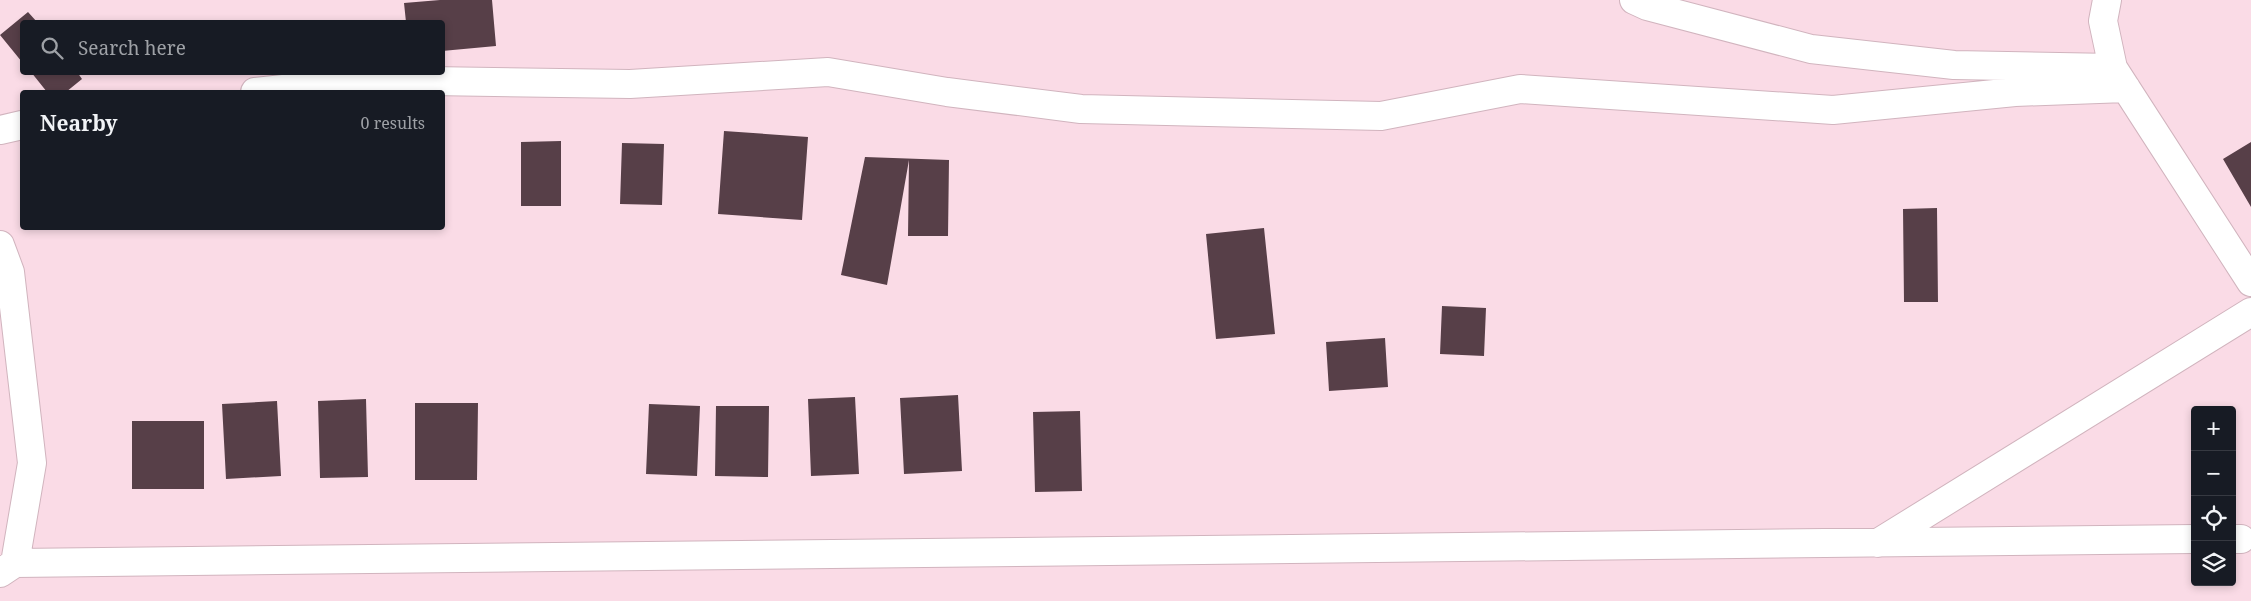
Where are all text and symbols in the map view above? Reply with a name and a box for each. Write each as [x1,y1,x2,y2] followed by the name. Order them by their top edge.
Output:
[20,20,445,75] search box
[38,34,66,62] icon: search
[78,35,186,61] text: Search here
[40,109,118,137] text: Nearby
[361,112,425,134] text: 0 results
[2191,406,2236,586] map controls
[2191,406,2236,451] button: +
[2191,451,2236,496] button: −
[2191,496,2236,541] button: locate
[2191,541,2236,586] button: layers

